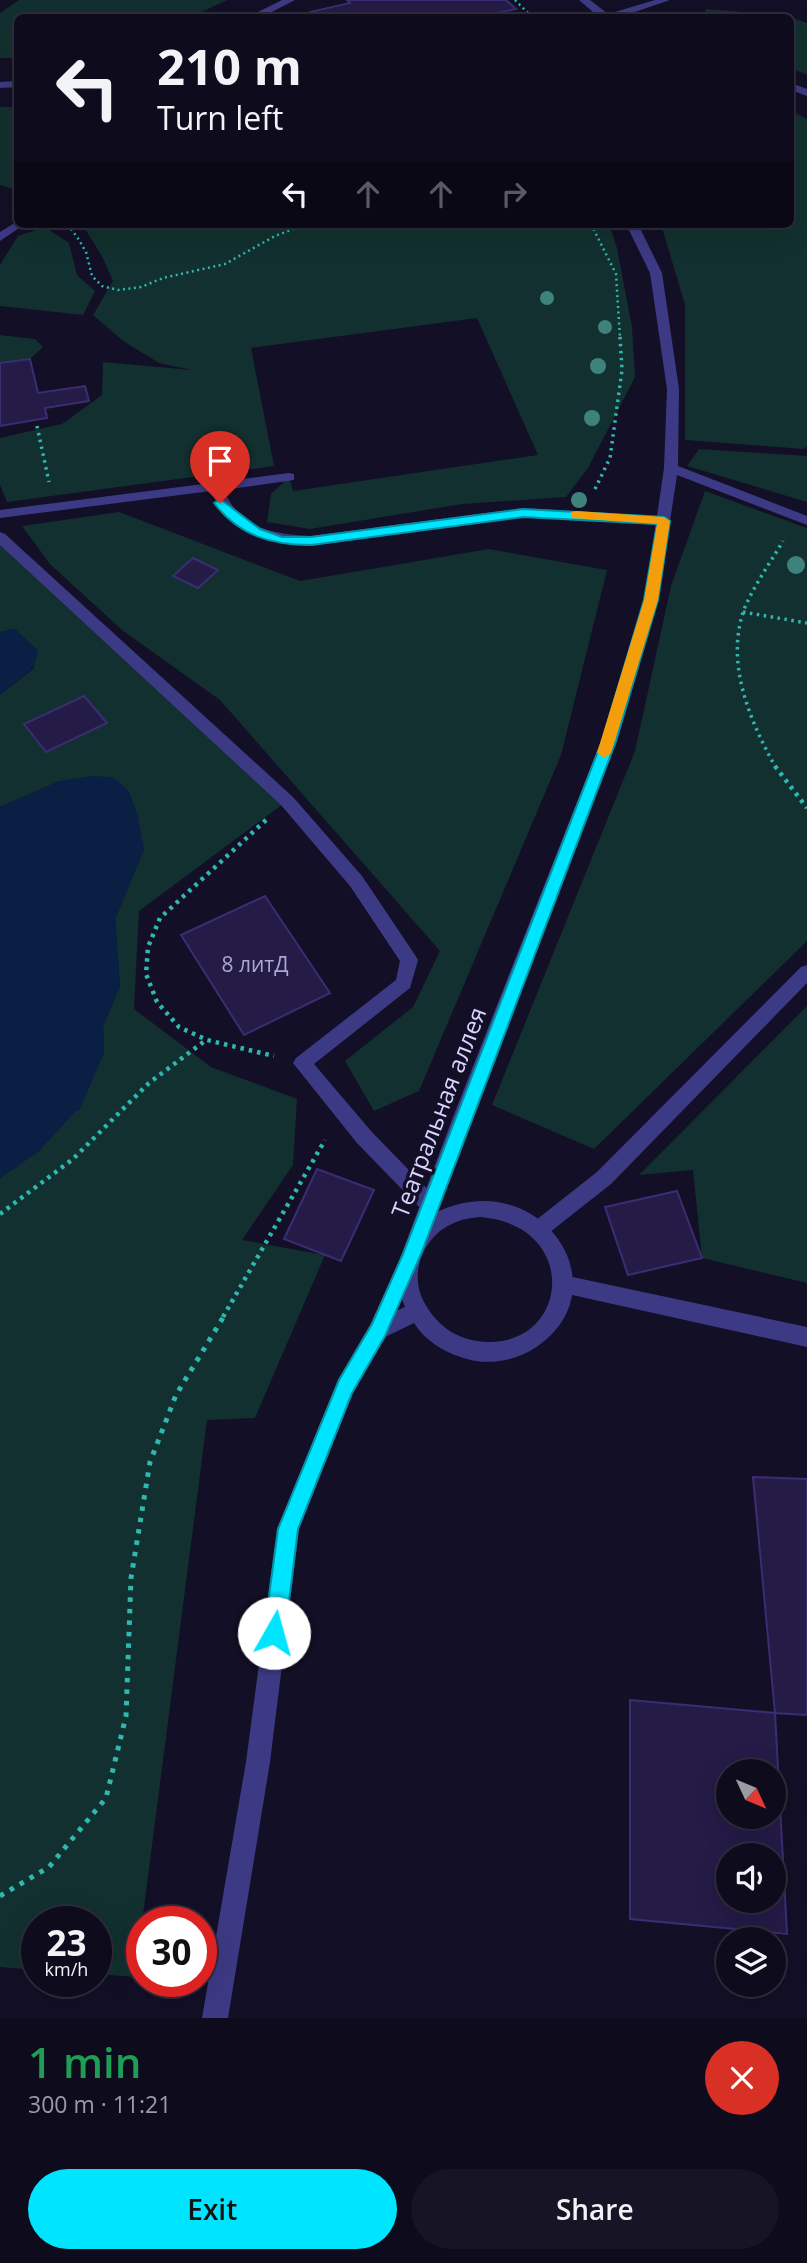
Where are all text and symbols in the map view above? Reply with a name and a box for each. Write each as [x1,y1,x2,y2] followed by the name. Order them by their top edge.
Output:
[157,33,302,99] text: 210 m
[42,42,133,133] icon: left
[157,96,283,139] text: Turn left
[276,175,314,213] icon: left
[349,175,387,213] icon: ahead
[422,175,460,213] icon: ahead
[495,175,533,213] icon: right
[190,431,250,503] pin
[201,442,239,480] icon: arrive
[221,950,289,978] house number: 8 литД
[383,1002,493,1222] street label: Театральная аллея
[237,1596,311,1670] position arrow
[716,1759,786,1829] north arrow
[716,1759,786,1997] map controls
[716,1843,786,1913] button: sound
[126,1906,217,1997] speed limit sign: 30
[46,1919,87,1966] text: 23
[716,1927,786,1997] button: layers
[45,1957,88,1981] text: km/h
[28,2033,141,2090] text: 1 min
[705,2041,779,2115] button: close
[28,2088,171,2120] text: 300 m · 11:21
[28,2169,397,2249] button: Exit
[411,2169,779,2249] button: Share

